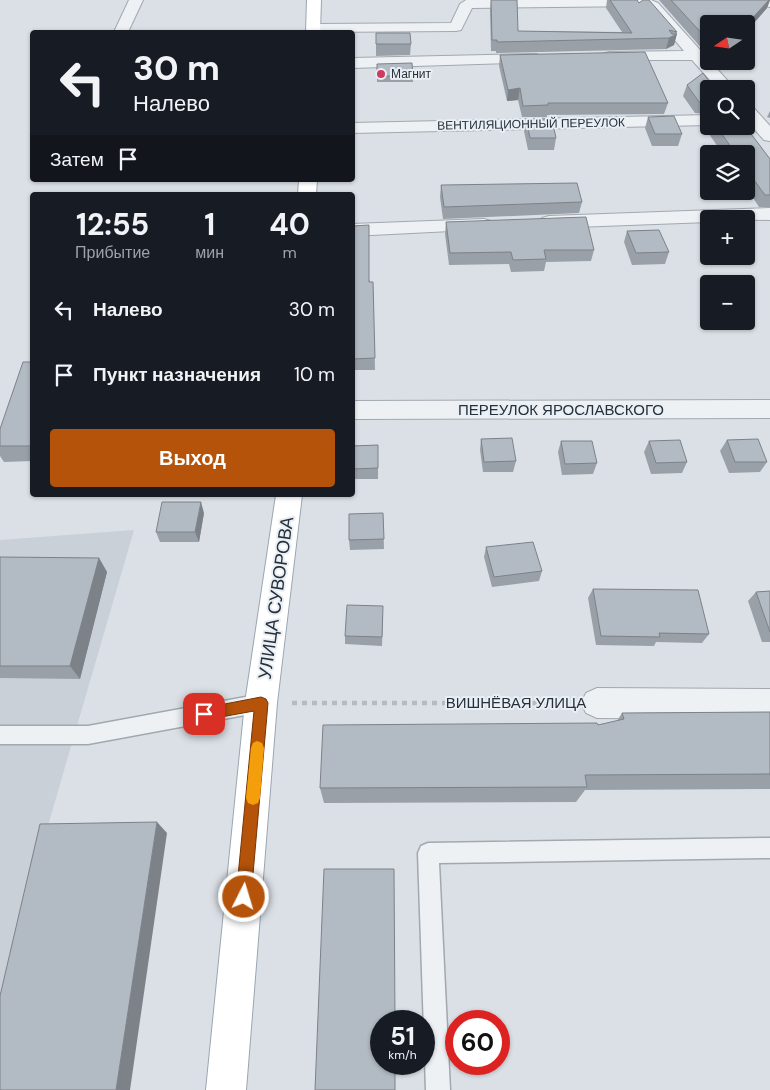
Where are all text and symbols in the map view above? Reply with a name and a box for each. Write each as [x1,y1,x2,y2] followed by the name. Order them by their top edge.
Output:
[700,15,755,70] north arrow
[700,15,755,330] map controls
[133,45,220,91] text: 30 m
[50,50,115,115] icon: left
[391,66,432,82] place label: Магнит
[375,68,387,80] marker: Магнит
[700,80,755,135] button: search
[133,89,210,118] text: Налево
[437,114,625,134] street label: ВЕНТИЛЯЦИОННЫЙ ПЕРЕУЛОК
[114,145,142,173] icon: arrive
[700,145,755,200] button: layers
[50,147,104,172] text: Затем
[76,205,149,244] text: 12:55
[204,205,215,244] text: 1
[269,205,310,244] text: 40
[700,210,755,265] button: +
[75,242,150,263] text: Прибытие
[195,242,224,263] text: мин
[282,242,297,263] text: m
[700,275,755,330] button: −
[50,296,78,324] icon: left
[93,297,163,322] text: Налево
[289,297,335,322] text: 30 m
[50,361,78,389] icon: arrive
[93,362,261,387] text: Пункт назначения
[294,362,335,387] text: 10 m
[458,400,664,420] street label: ПЕРЕУЛОК ЯРОСЛАВСКОГО
[50,429,335,487] button: Выход
[253,515,299,681] street label: УЛИЦА СУВОРОВА
[183,693,225,735] pin
[446,693,586,713] street label: ВИШНЁВАЯ УЛИЦА
[190,700,218,728] icon: arrive
[217,870,269,922] position arrow
[445,1010,510,1075] speed limit sign: 60
[390,1020,415,1053] text: 51
[388,1047,417,1063] text: km/h

